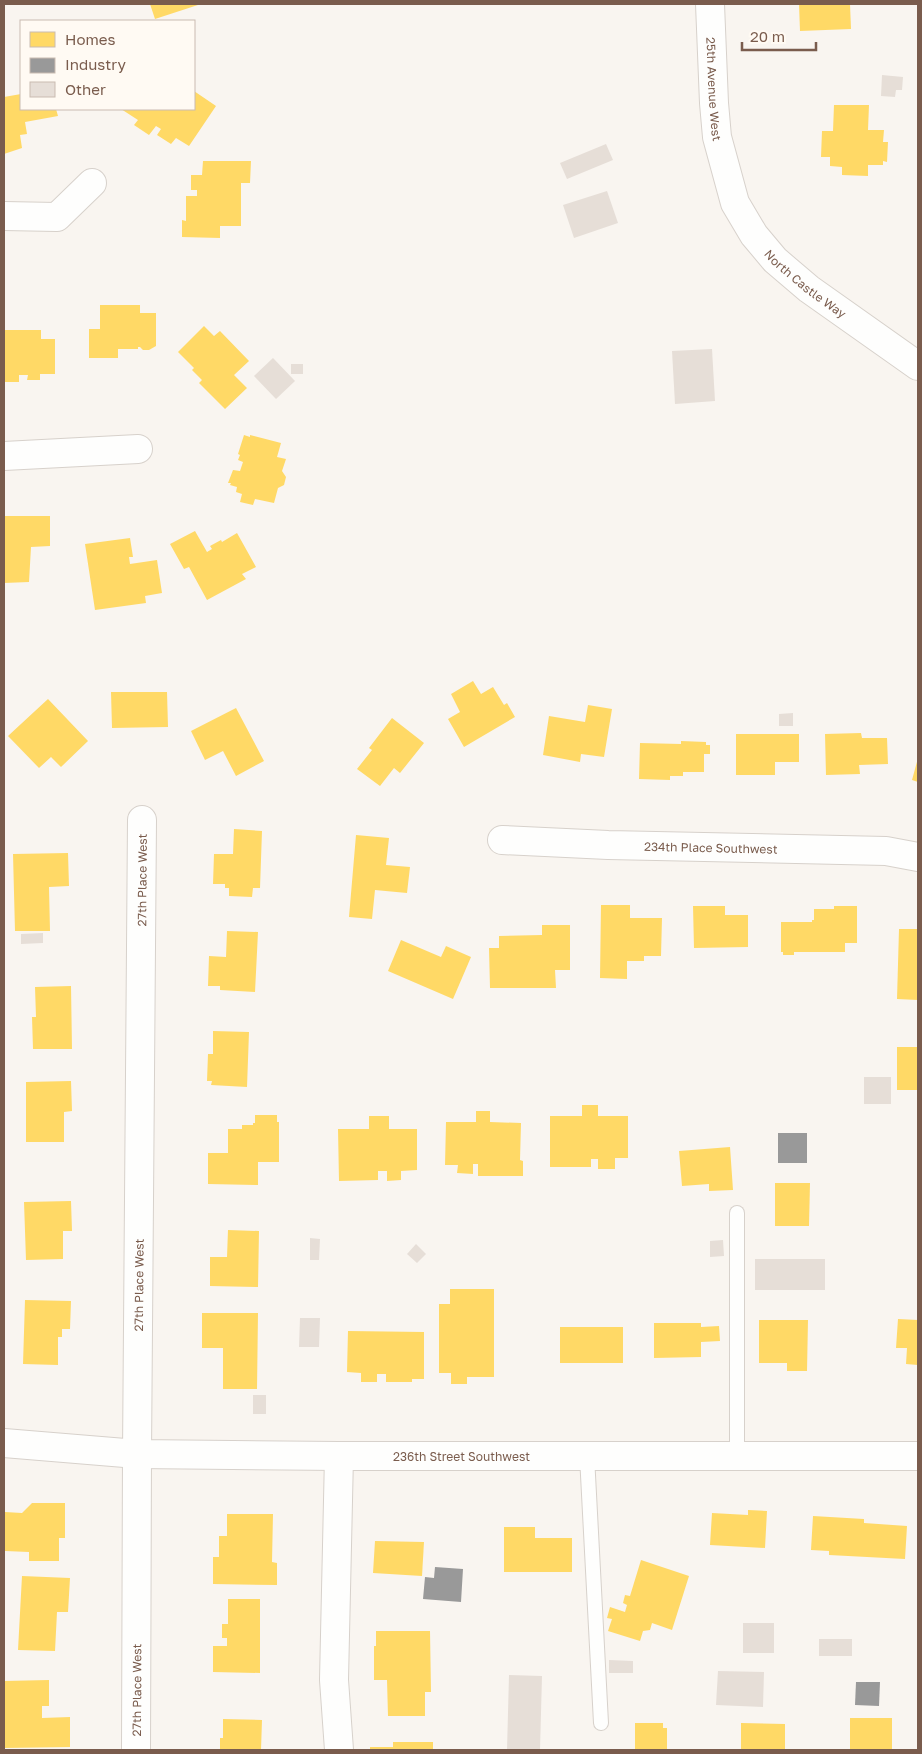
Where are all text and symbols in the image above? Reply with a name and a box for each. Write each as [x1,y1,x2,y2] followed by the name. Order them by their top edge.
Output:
[20,20,195,110] legend
[742,20,816,52] scale bar
[750,27,785,45] text: 20 m
[65,30,115,48] text: Homes
[704,37,725,143] street label: 25th Avenue West
[65,55,126,73] text: Industry
[65,80,106,98] text: Other
[762,246,850,321] street label: North Castle Way
[134,833,149,926] street label: 27th Place West
[644,838,778,856] street label: 234th Place Southwest
[130,1238,146,1331] street label: 27th Place West
[393,1449,530,1464] street label: 236th Street Southwest
[129,1643,144,1736] street label: 27th Place West

